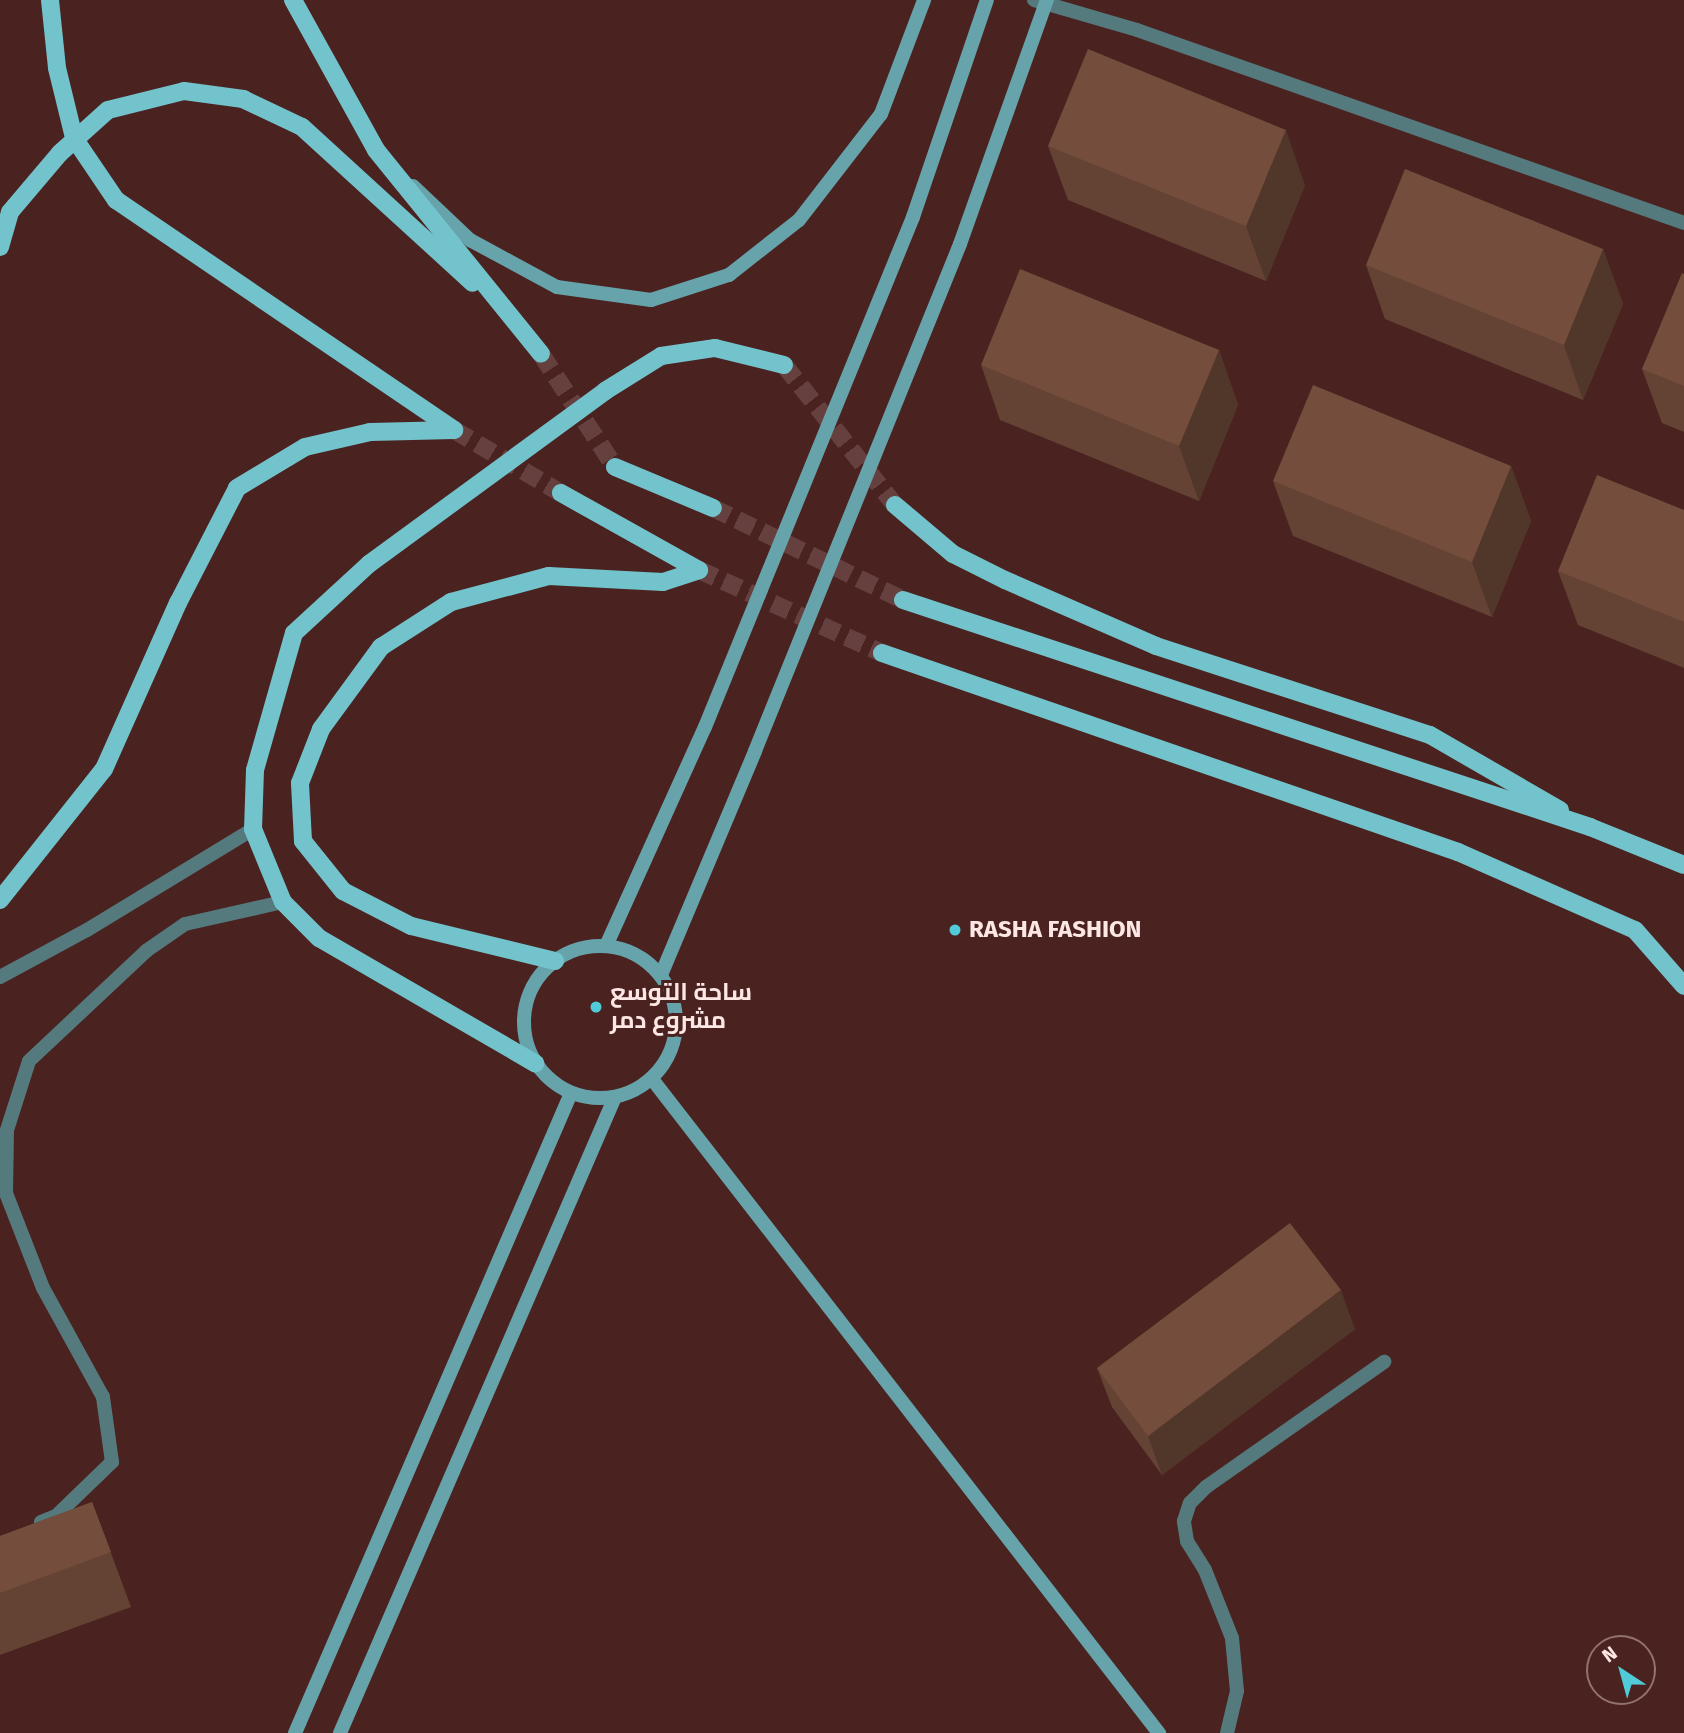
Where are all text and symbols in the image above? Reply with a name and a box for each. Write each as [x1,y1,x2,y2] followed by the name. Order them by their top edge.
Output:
[969,916,1141,944] place label: RASHA FASHION
[947,922,963,938] marker: RASHA FASHION
[610,979,752,1035] place label: ساحة التوسع مشروع دمر
[588,999,604,1015] marker: ساحة التوسع مشروع دمر
[1586,1635,1656,1705] north arrow
[1598,1641,1621,1667] text: N

